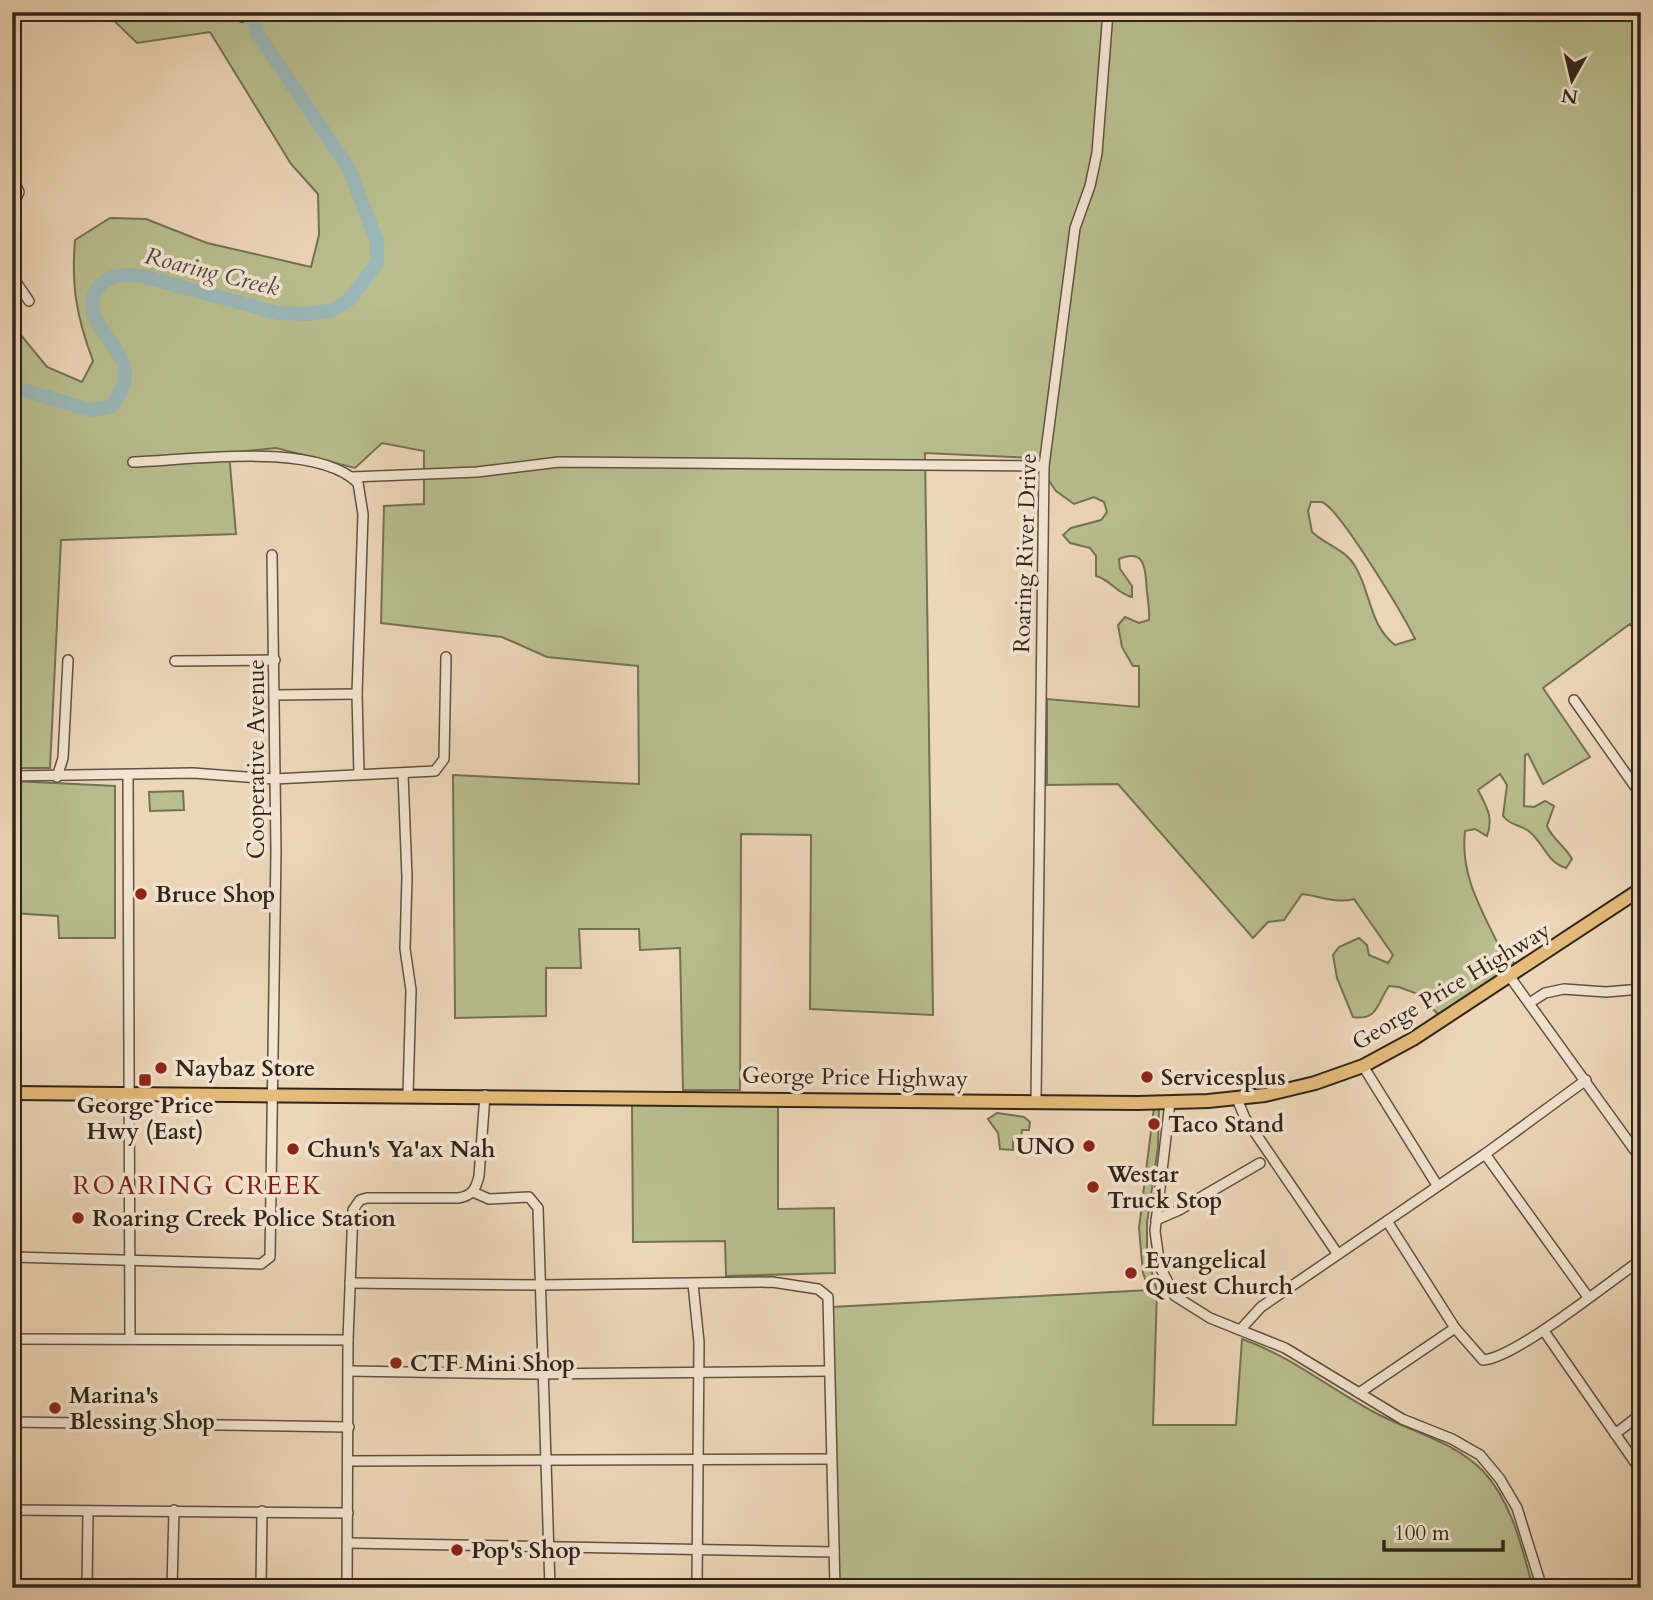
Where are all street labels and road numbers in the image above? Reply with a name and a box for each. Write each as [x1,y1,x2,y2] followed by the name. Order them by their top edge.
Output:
[1006,453,1044,653] street label: Roaring River Drive
[241,659,272,859] street label: Cooperative Avenue
[1346,914,1556,1058] street label: George Price Highway
[742,1060,968,1094] street label: George Price Highway

